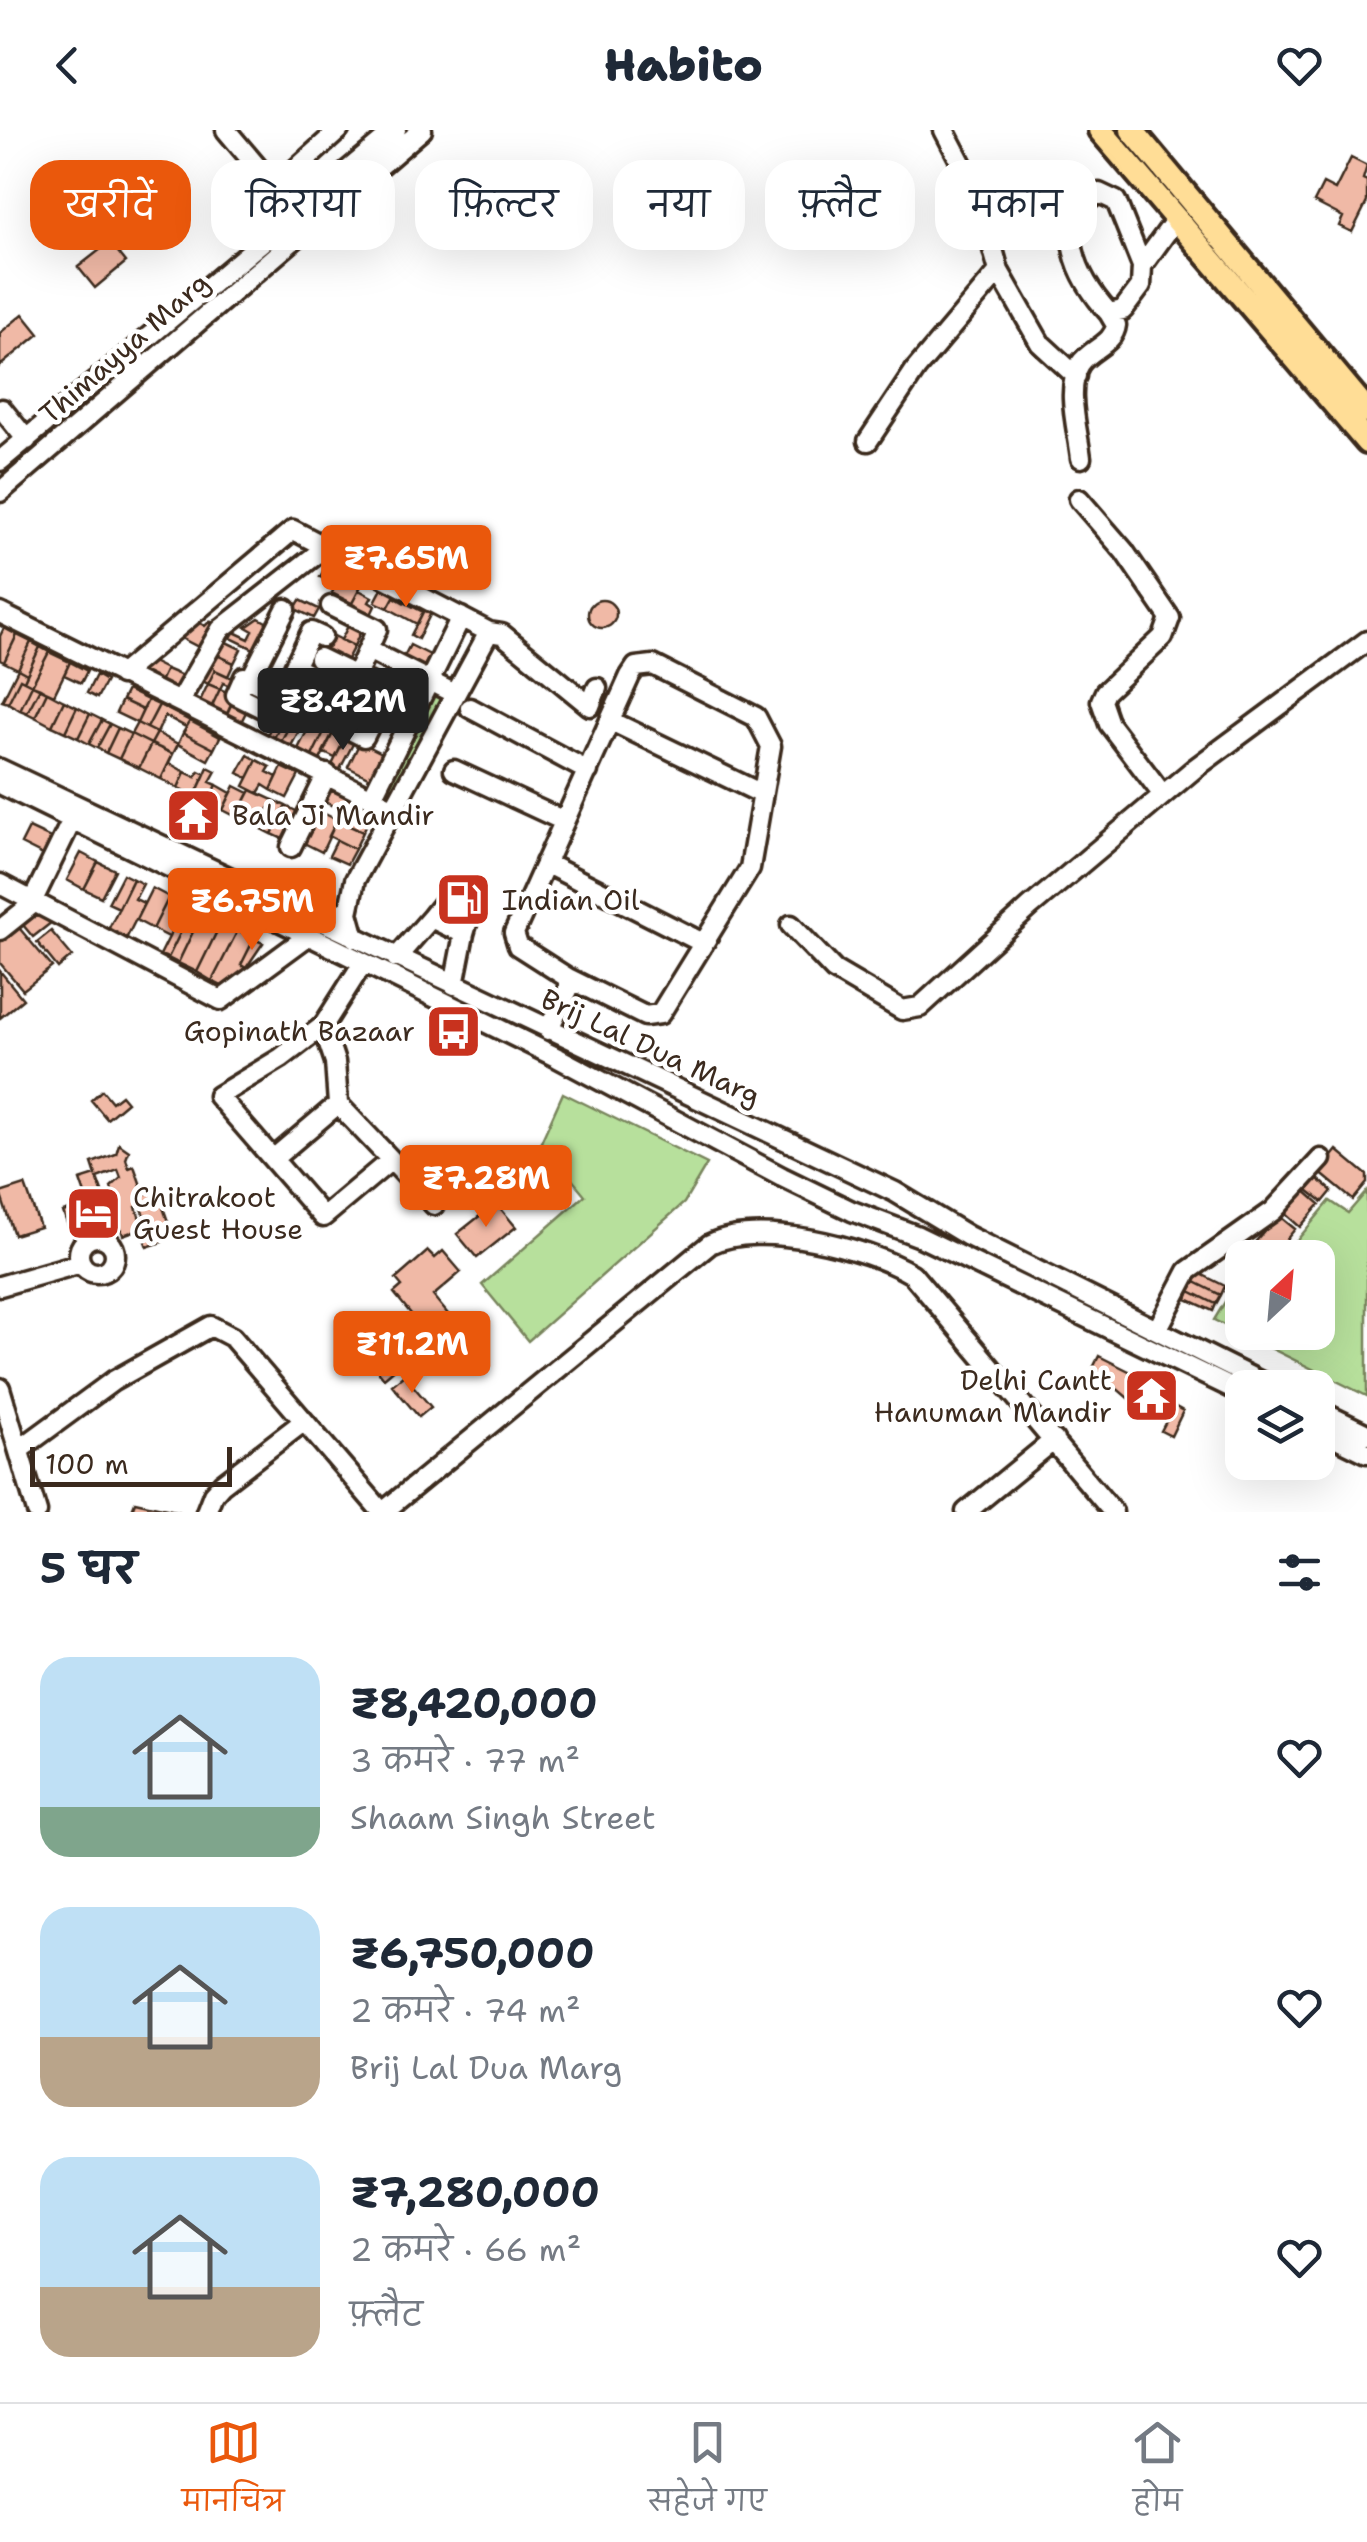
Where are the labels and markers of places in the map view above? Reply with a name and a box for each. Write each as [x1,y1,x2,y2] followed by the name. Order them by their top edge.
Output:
[325,525,487,610] pin: ₹7.65M
[262,668,424,753] pin: ₹8.42M
[163,785,223,845] temple icon: Bala Ji Mandir
[232,796,435,834] place label: Bala Ji Mandir
[171,868,333,953] pin: ₹6.75M
[433,870,493,930] fuel station icon: Indian Oil
[502,881,640,919] place label: Indian Oil
[424,1001,484,1061] bus stop icon: Gopinath Bazaar
[184,1012,415,1050] place label: Gopinath Bazaar
[405,1145,567,1230] pin: ₹7.28M
[133,1178,303,1248] place label: Chitrakoot Guest House
[64,1183,124,1243] hotel icon: Chitrakoot Guest House
[331,1311,493,1396] pin: ₹11.2M
[874,1361,1112,1431] place label: Delhi Cantt Hanuman Mandir
[1121,1366,1181,1426] temple icon: Delhi Cantt Hanuman Mandir

